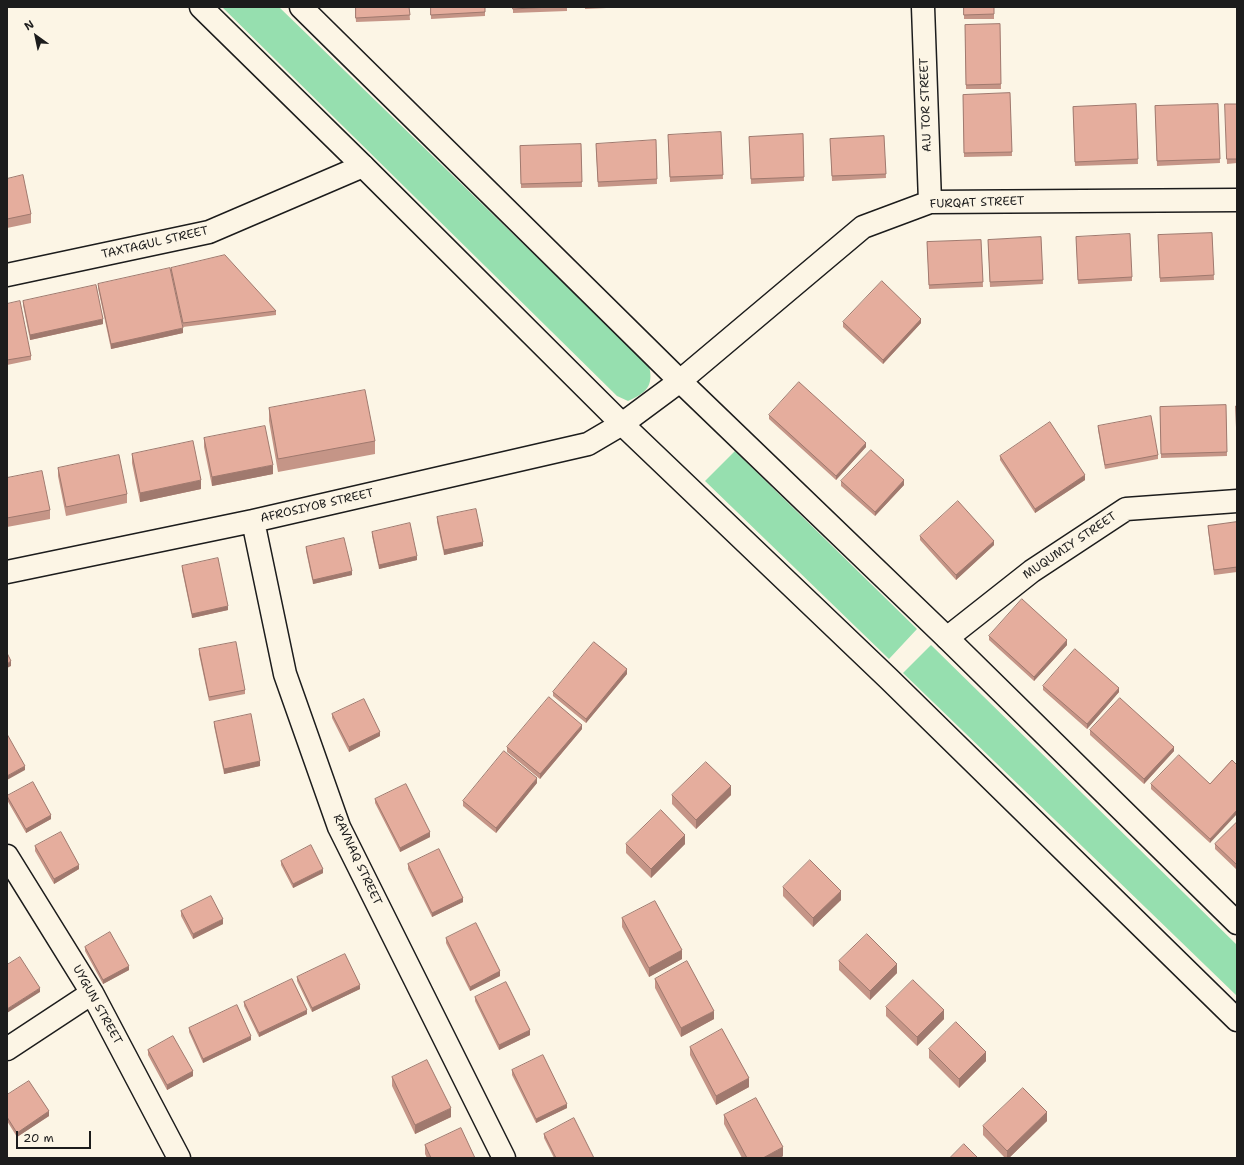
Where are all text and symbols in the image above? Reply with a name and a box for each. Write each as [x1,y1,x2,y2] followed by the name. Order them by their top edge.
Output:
[16,16,56,56] north arrow
[21,17,37,34] text: N
[917,58,935,152] street label: A.U TOR STREET
[929,194,1025,212] street label: FURQAT STREET
[100,224,210,262] street label: TAXTAGUL STREET
[259,486,375,526] street label: AFROSIYOB STREET
[1021,509,1119,583] street label: MUQUMIY STREET
[330,812,384,908] street label: RAVNAQ STREET
[69,963,125,1047] street label: UYGUN STREET
[18,1123,93,1149] scale bar
[23,1130,54,1146] text: 20 m

